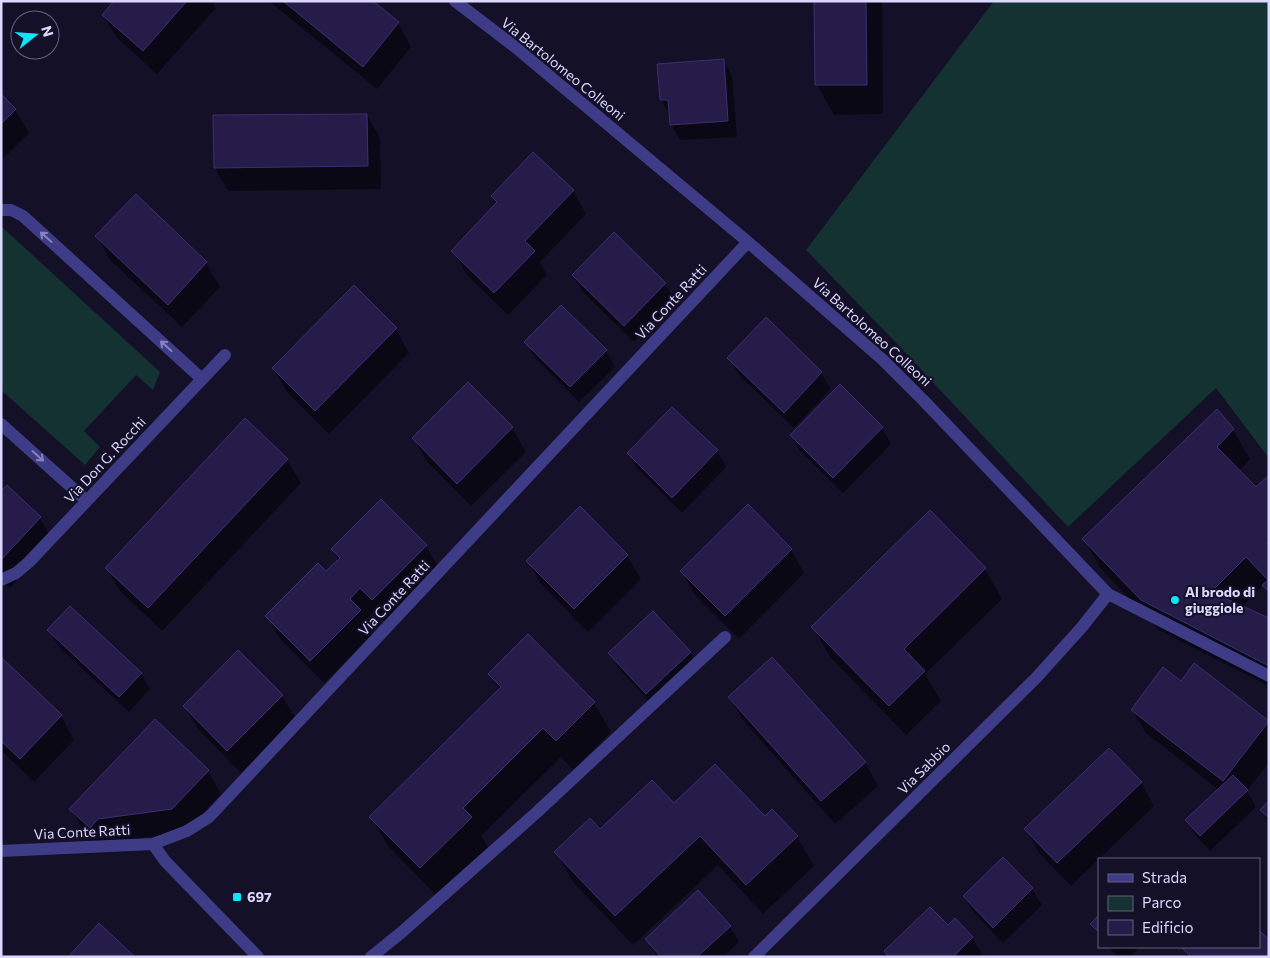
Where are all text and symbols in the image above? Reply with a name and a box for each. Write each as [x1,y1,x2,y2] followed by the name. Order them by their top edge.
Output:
[10,10,60,60] north arrow
[498,13,629,124] street label: Via Bartolomeo Colleoni
[38,24,58,39] text: N
[39,231,52,243] one-way arrow
[631,261,710,343] street label: Via Conte Ratti
[809,274,935,390] street label: Via Bartolomeo Colleoni
[159,341,172,352] one-way arrow
[60,413,149,506] street label: Via Don G. Rocchi
[31,450,44,462] one-way arrow
[354,557,433,639] street label: Via Conte Ratti
[1185,583,1255,616] place label: Al brodo di giuggiole
[1169,594,1181,606] marker: Al brodo di giuggiole
[894,738,953,797] street label: Via Sabbio
[33,820,131,843] street label: Via Conte Ratti
[1098,858,1260,948] legend
[1142,868,1187,886] text: Strada
[247,888,272,905] place label: 697
[231,891,243,903] marker: 697
[1142,893,1181,911] text: Parco
[1142,918,1193,936] text: Edificio

